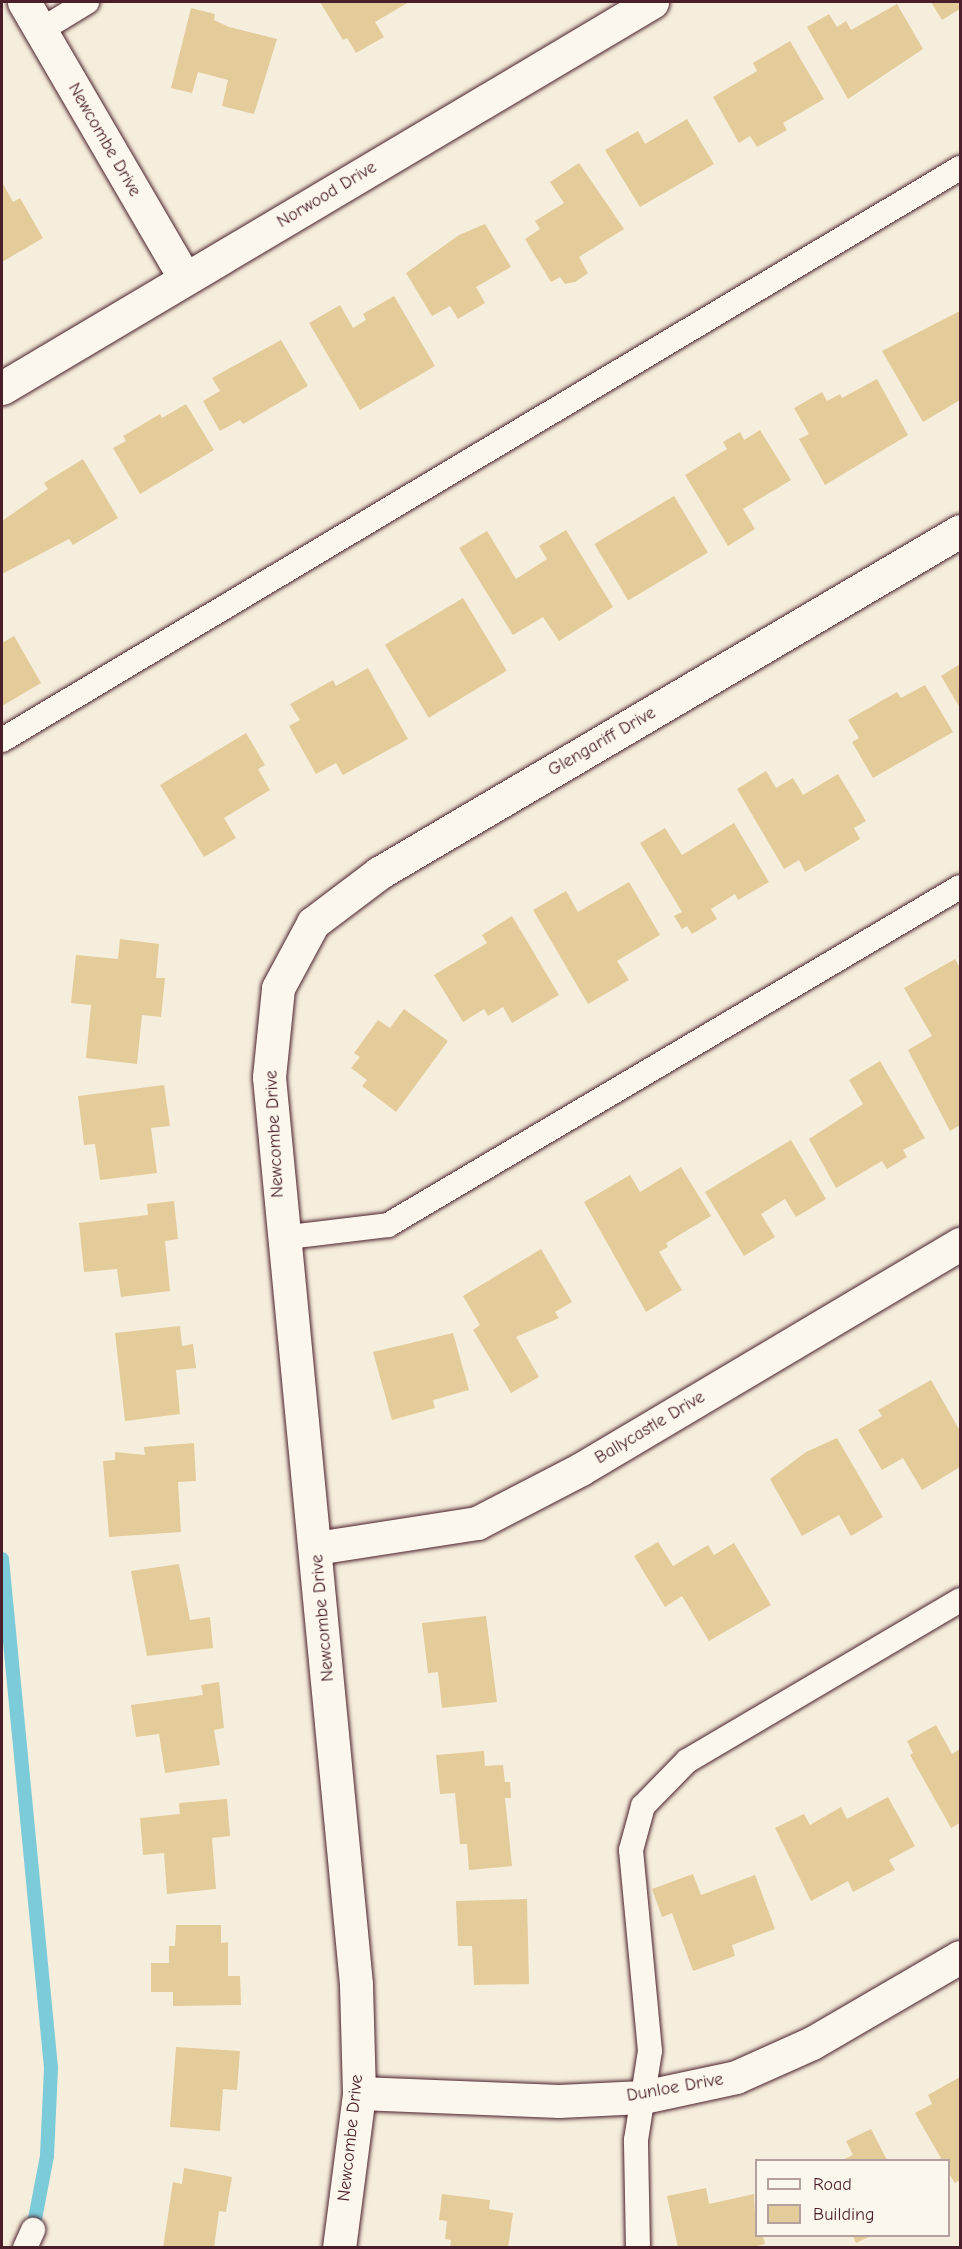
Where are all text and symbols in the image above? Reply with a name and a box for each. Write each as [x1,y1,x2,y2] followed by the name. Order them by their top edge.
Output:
[63,79,145,201] street label: Newcombe Drive
[273,157,381,233] street label: Norwood Drive
[544,702,660,782] street label: Glengariff Drive
[261,1070,289,1198] street label: Newcombe Drive
[591,1387,709,1469] street label: Ballycastle Drive
[307,1553,339,1683] street label: Newcombe Drive
[625,2069,725,2107] street label: Dunloe Drive
[334,2073,368,2203] street label: Newcombe Drive
[755,2159,950,2237] legend
[813,2174,852,2195] text: Road
[813,2204,875,2225] text: Building

